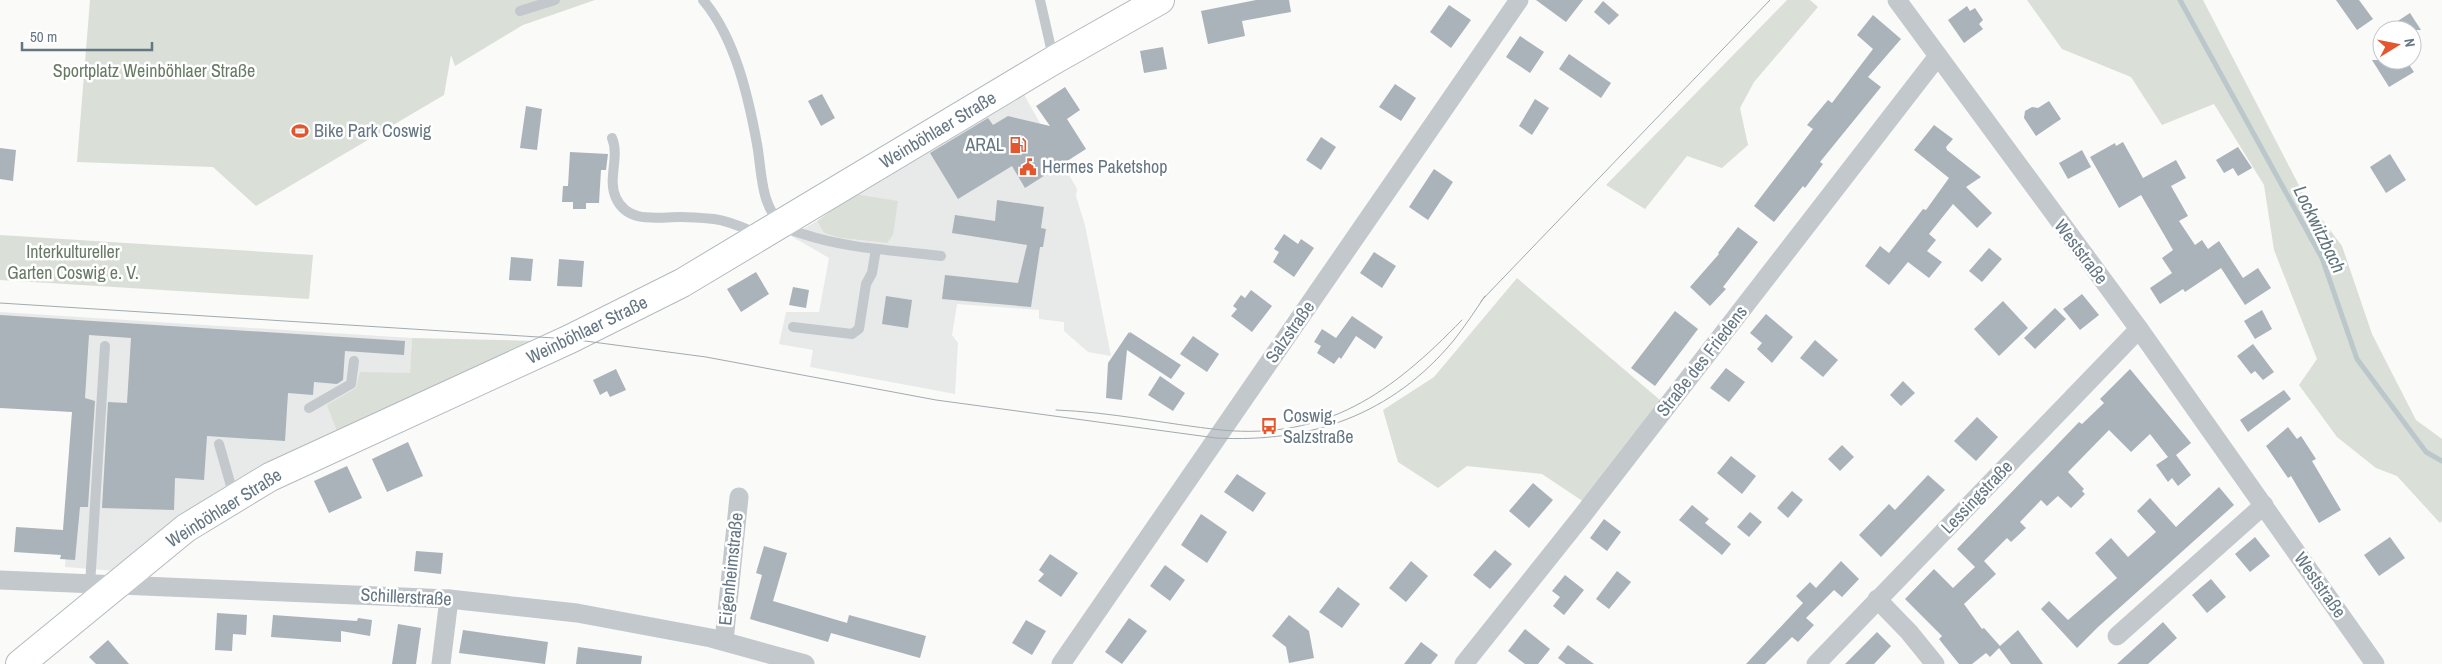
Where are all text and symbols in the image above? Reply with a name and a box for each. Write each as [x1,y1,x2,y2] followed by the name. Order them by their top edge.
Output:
[22,20,152,52] scale bar
[2372,20,2422,70] north arrow
[30,26,57,47] text: 50 m
[2400,37,2419,48] text: N
[53,58,255,83] park label: Sportplatz Weinböhlaer Straße
[875,85,1001,174] street label: Weinböhlaer Straße
[314,118,432,143] place label: Bike Park Coswig
[290,121,310,141] sports icon: Bike Park Coswig
[964,132,1004,157] place label: ARAL
[1008,135,1028,155] fuel station icon: ARAL
[1042,154,1168,179] place label: Hermes Paketshop
[1018,157,1038,177] public building icon: Hermes Paketshop
[2288,181,2352,277] water label: Lockwitzbach
[2049,214,2114,289] street label: Weststraße
[7,239,139,285] park label: Interkultureller Garten Coswig e. V.
[522,289,652,370] street label: Weinböhlaer Straße
[1259,296,1320,368] street label: Salzstraße
[1650,300,1753,421] street label: Straße des Friedens
[1283,403,1354,449] place label: Coswig, Salzstraße
[1259,416,1279,436] bus stop icon: Coswig, Salzstraße
[1935,454,2018,539] street label: Lessingstraße
[161,462,286,553] street label: Weinböhlaer Straße
[712,511,749,627] street label: Eigenheimstraße
[2289,547,2352,623] street label: Weststraße
[360,582,452,611] street label: Schillerstraße

